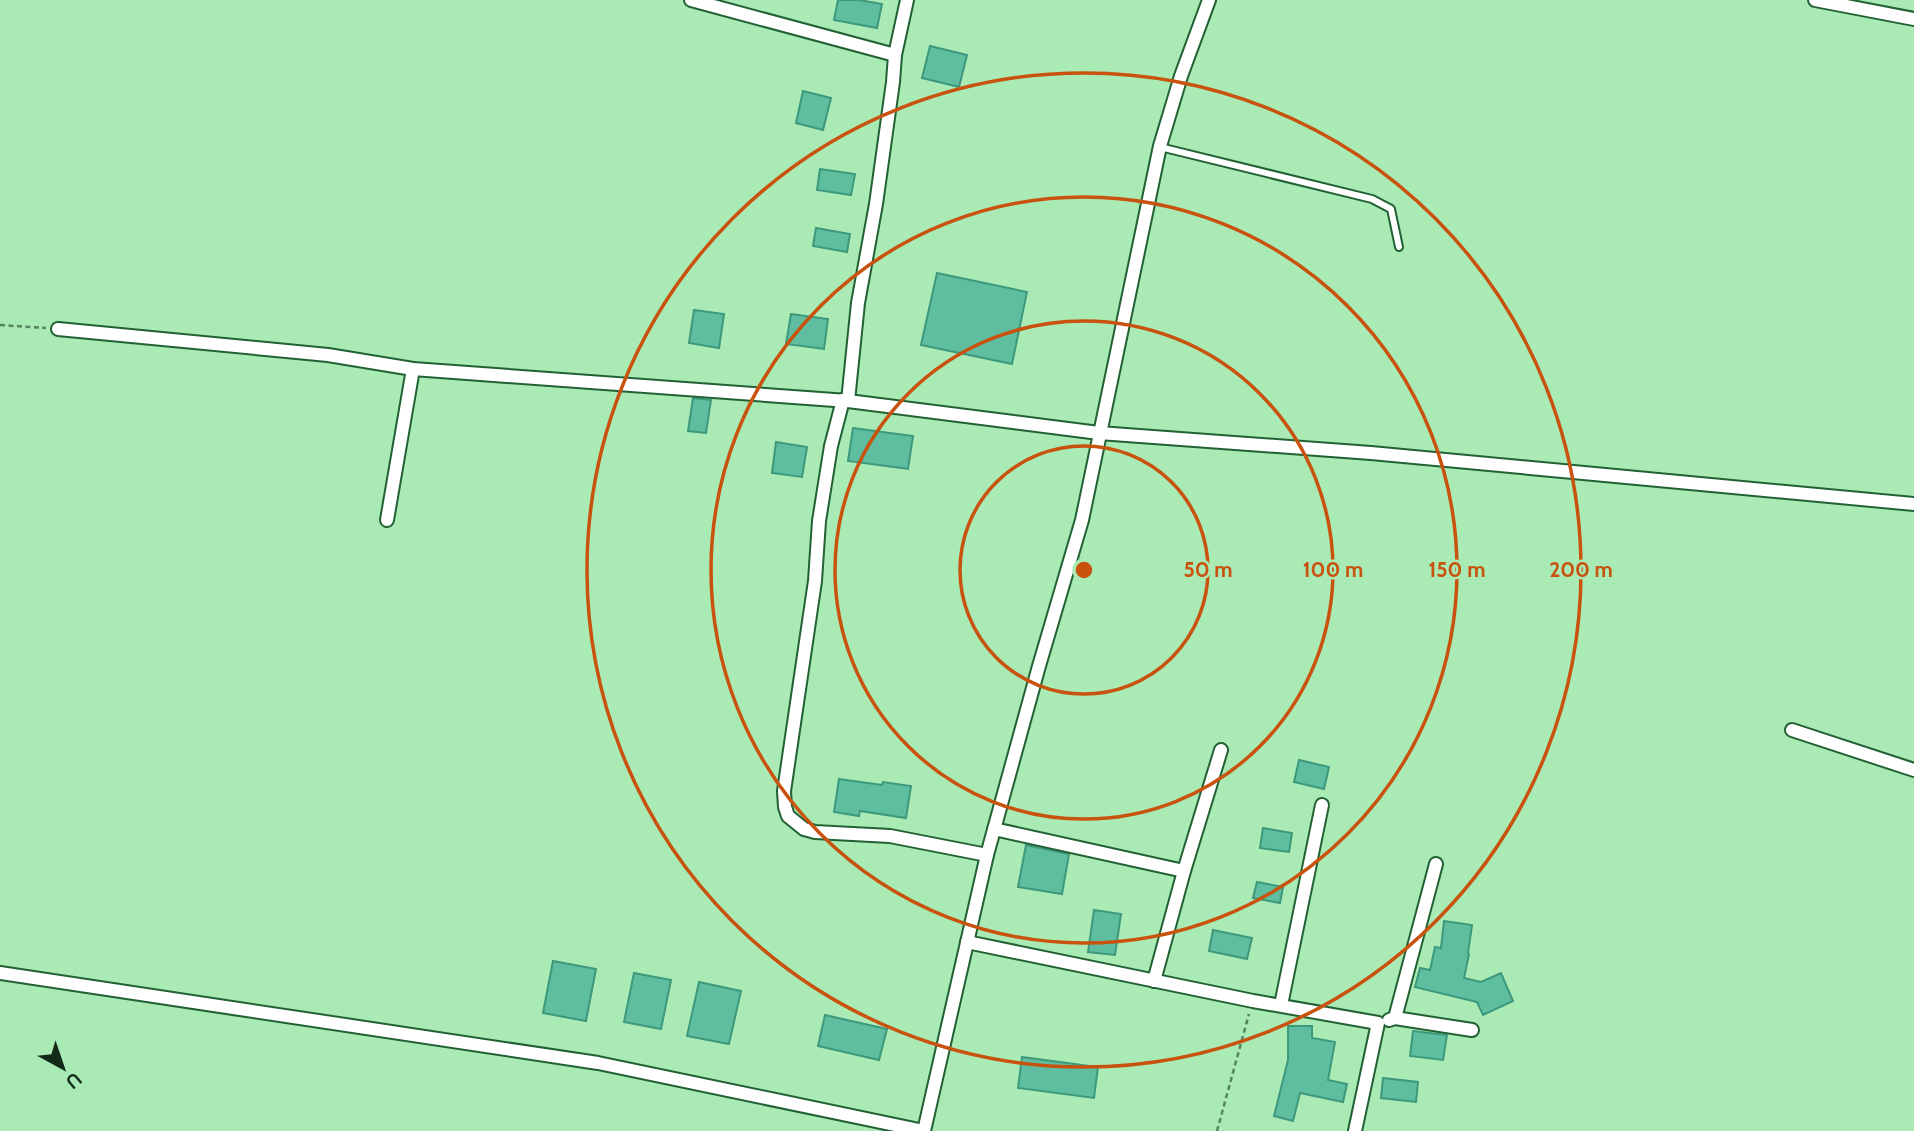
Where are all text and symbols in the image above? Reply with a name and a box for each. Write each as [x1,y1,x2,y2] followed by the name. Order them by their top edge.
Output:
[1183,557,1233,582] text: 50 m
[1303,557,1363,582] text: 100 m
[1429,557,1485,582] text: 150 m
[1549,557,1613,582] text: 200 m
[1072,558,1096,582] centre of rings
[28,1033,98,1103] north arrow
[61,1067,86,1094] text: U

